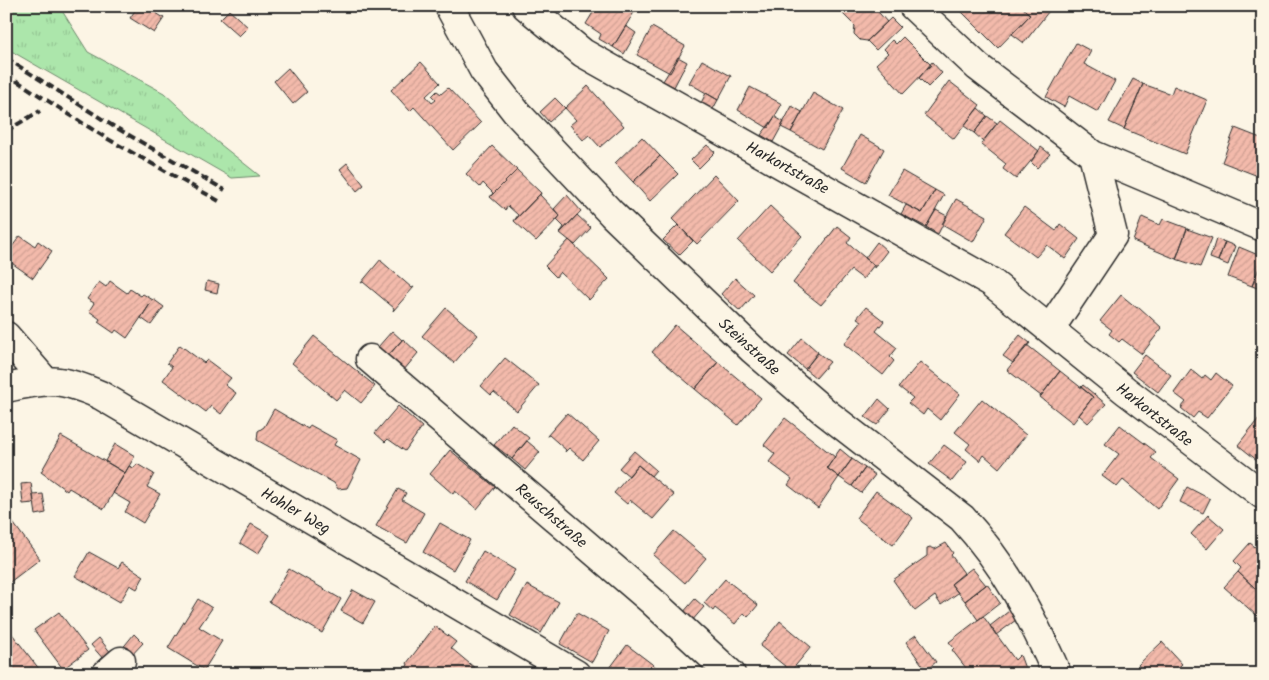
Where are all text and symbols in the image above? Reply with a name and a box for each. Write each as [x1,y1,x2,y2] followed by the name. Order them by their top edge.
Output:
[741,135,834,202] street label: Harkortstraße
[712,312,786,382] street label: Steinstraße
[1110,377,1198,453] street label: Harkortstraße
[509,477,593,555] street label: Reuschstraße
[256,481,335,541] street label: Hohler Weg

